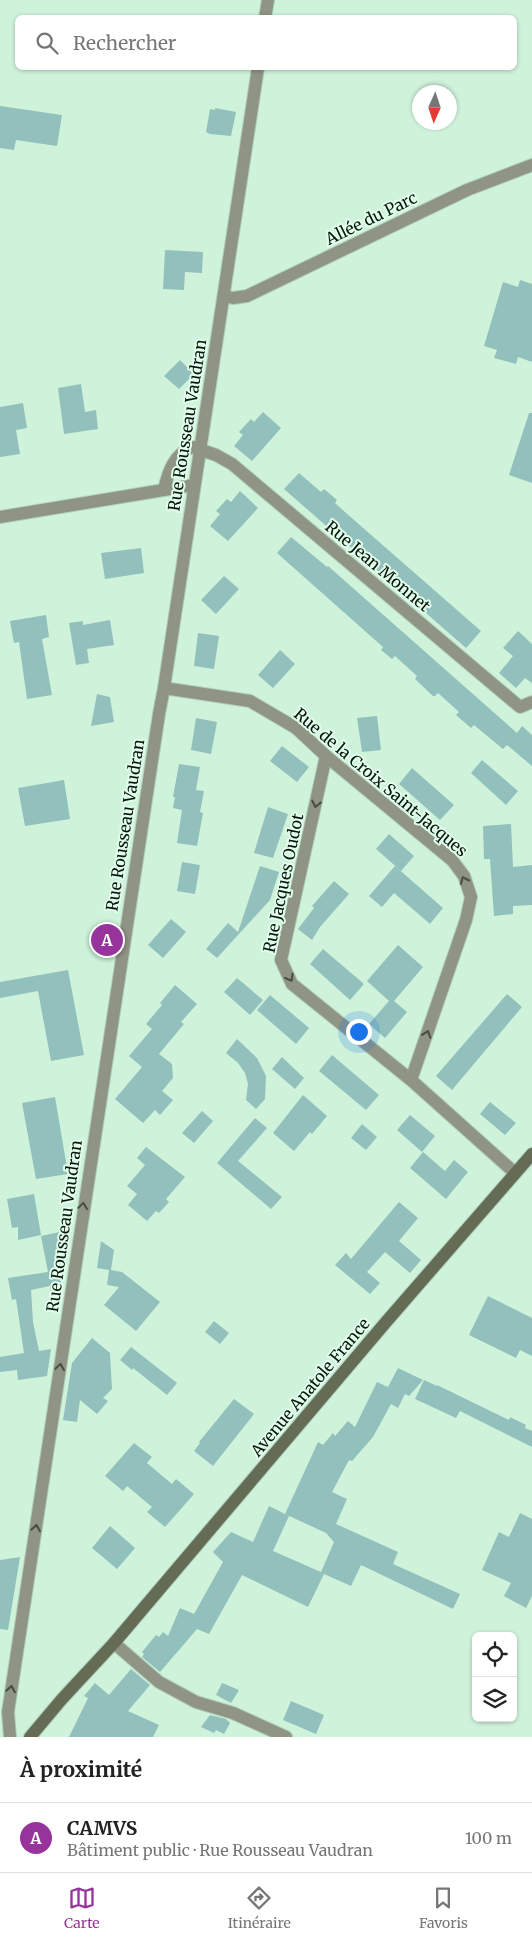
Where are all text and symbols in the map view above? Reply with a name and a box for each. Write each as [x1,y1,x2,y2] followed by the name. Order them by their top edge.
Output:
[15,15,517,70] search box
[33,29,61,57] icon: search
[73,31,176,55] text: Rechercher
[412,85,457,130] north arrow
[321,187,420,249] street label: Allée du Parc
[164,337,211,512] street label: Rue Rousseau Vaudran
[322,516,435,616] street label: Rue Jean Monnet
[290,703,472,861] street label: Rue de la Croix Saint-Jacques
[102,737,149,912] street label: Rue Rousseau Vaudran
[311,799,322,808] one-way arrow
[259,811,308,954] street label: Rue Jacques Oudot
[460,876,471,885] one-way arrow
[91,921,123,959] pin: A
[284,972,294,981] one-way arrow
[346,1019,372,1045] your location
[421,1030,431,1039] one-way arrow
[42,1138,86,1313] street label: Rue Rousseau Vaudran
[78,1202,88,1211] one-way arrow
[246,1314,374,1461] street label: Avenue Anatole France
[54,1363,64,1372] one-way arrow
[30,1524,40,1532] one-way arrow
[472,1632,517,1722] map controls
[472,1632,517,1677] button: locate
[472,1677,517,1722] button: layers
[6,1684,16,1693] one-way arrow
[20,1756,142,1783] text: À proximité
[67,1816,137,1840] text: CAMVS
[30,1828,42,1848] text: A
[465,1828,512,1848] text: 100 m
[67,1840,373,1860] text: Bâtiment public · Rue Rousseau Vaudran
[64,1884,100,1932] tab: Carte
[228,1884,291,1932] tab: Itinéraire
[419,1884,468,1932] tab: Favoris

